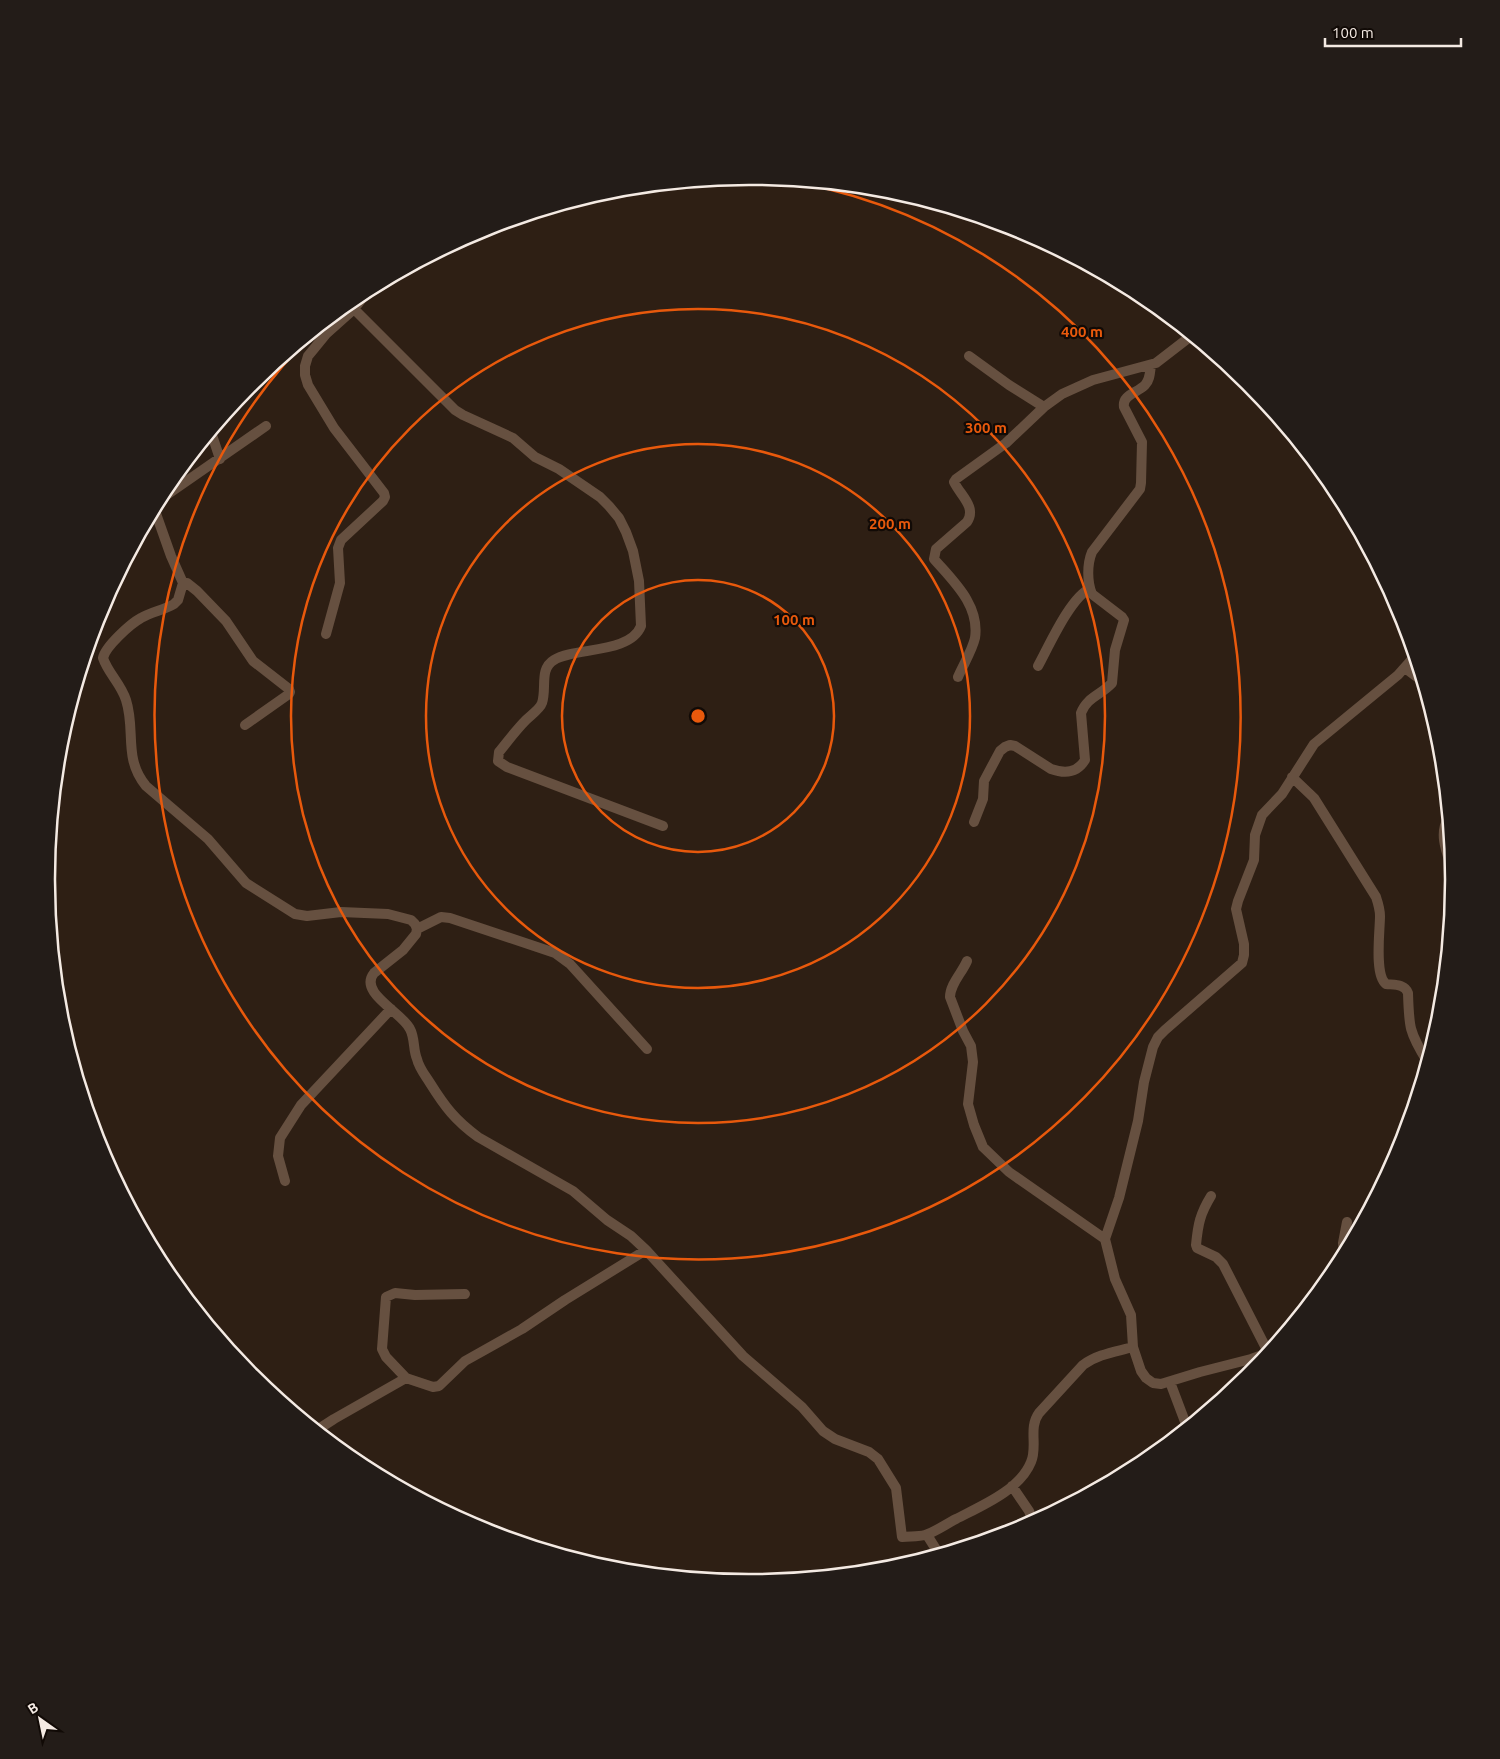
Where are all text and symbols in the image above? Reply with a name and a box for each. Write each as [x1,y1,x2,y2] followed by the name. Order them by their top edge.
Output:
[1325,15,1461,47] scale bar
[1332,24,1374,41] text: 100 m
[1061,323,1103,340] text: 400 m
[965,419,1007,436] text: 300 m
[869,515,911,532] text: 200 m
[773,611,815,628] text: 100 m
[689,707,707,725] centre of rings
[15,1694,65,1744] north arrow
[25,1699,41,1717] text: B

